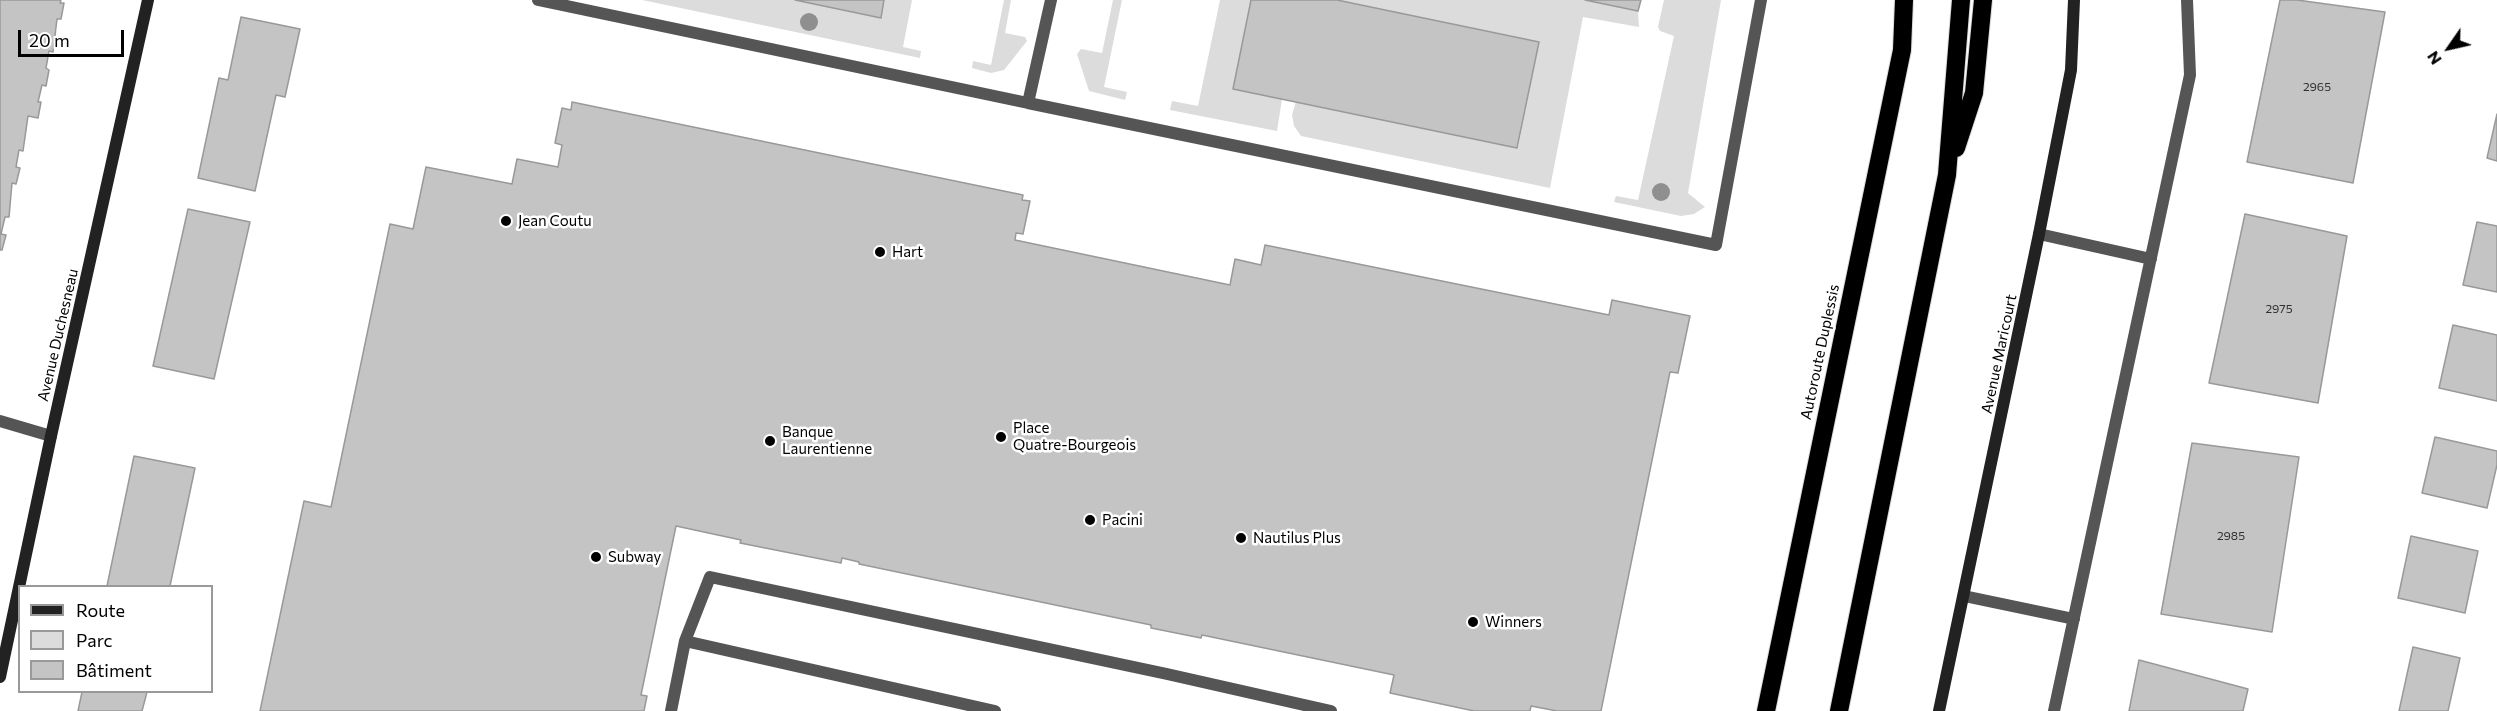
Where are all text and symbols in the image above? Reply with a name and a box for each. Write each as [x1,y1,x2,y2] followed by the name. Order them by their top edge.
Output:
[21,18,128,56] scale bar
[2419,18,2479,78] north arrow
[29,29,70,51] text: 20 m
[2422,48,2445,69] text: N
[2303,80,2331,94] house number: 2965
[518,212,592,230] place label: Jean Coutu
[499,214,513,228] marker: Jean Coutu
[892,243,923,261] place label: Hart
[873,245,887,259] marker: Hart
[34,267,82,403] street label: Avenue Duchesneau
[1797,283,1843,421] street label: Autoroute Duplessis
[1978,293,2020,415] street label: Avenue Maricourt
[2265,302,2293,316] house number: 2975
[1013,419,1136,454] place label: Place Quatre-Bourgeois
[782,423,872,458] place label: Banque Laurentienne
[994,430,1008,444] marker: Place Quatre-Bourgeois
[763,434,777,448] marker: Banque Laurentienne
[1102,511,1143,529] place label: Pacini
[1083,513,1097,527] marker: Pacini
[1253,529,1341,547] place label: Nautilus Plus
[2217,529,2245,543] house number: 2985
[1234,531,1248,545] marker: Nautilus Plus
[608,548,661,566] place label: Subway
[589,550,603,564] marker: Subway
[18,585,213,693] legend
[76,599,125,621] text: Route
[1485,613,1542,631] place label: Winners
[1466,615,1480,629] marker: Winners
[76,629,113,651] text: Parc
[76,659,152,681] text: Bâtiment

